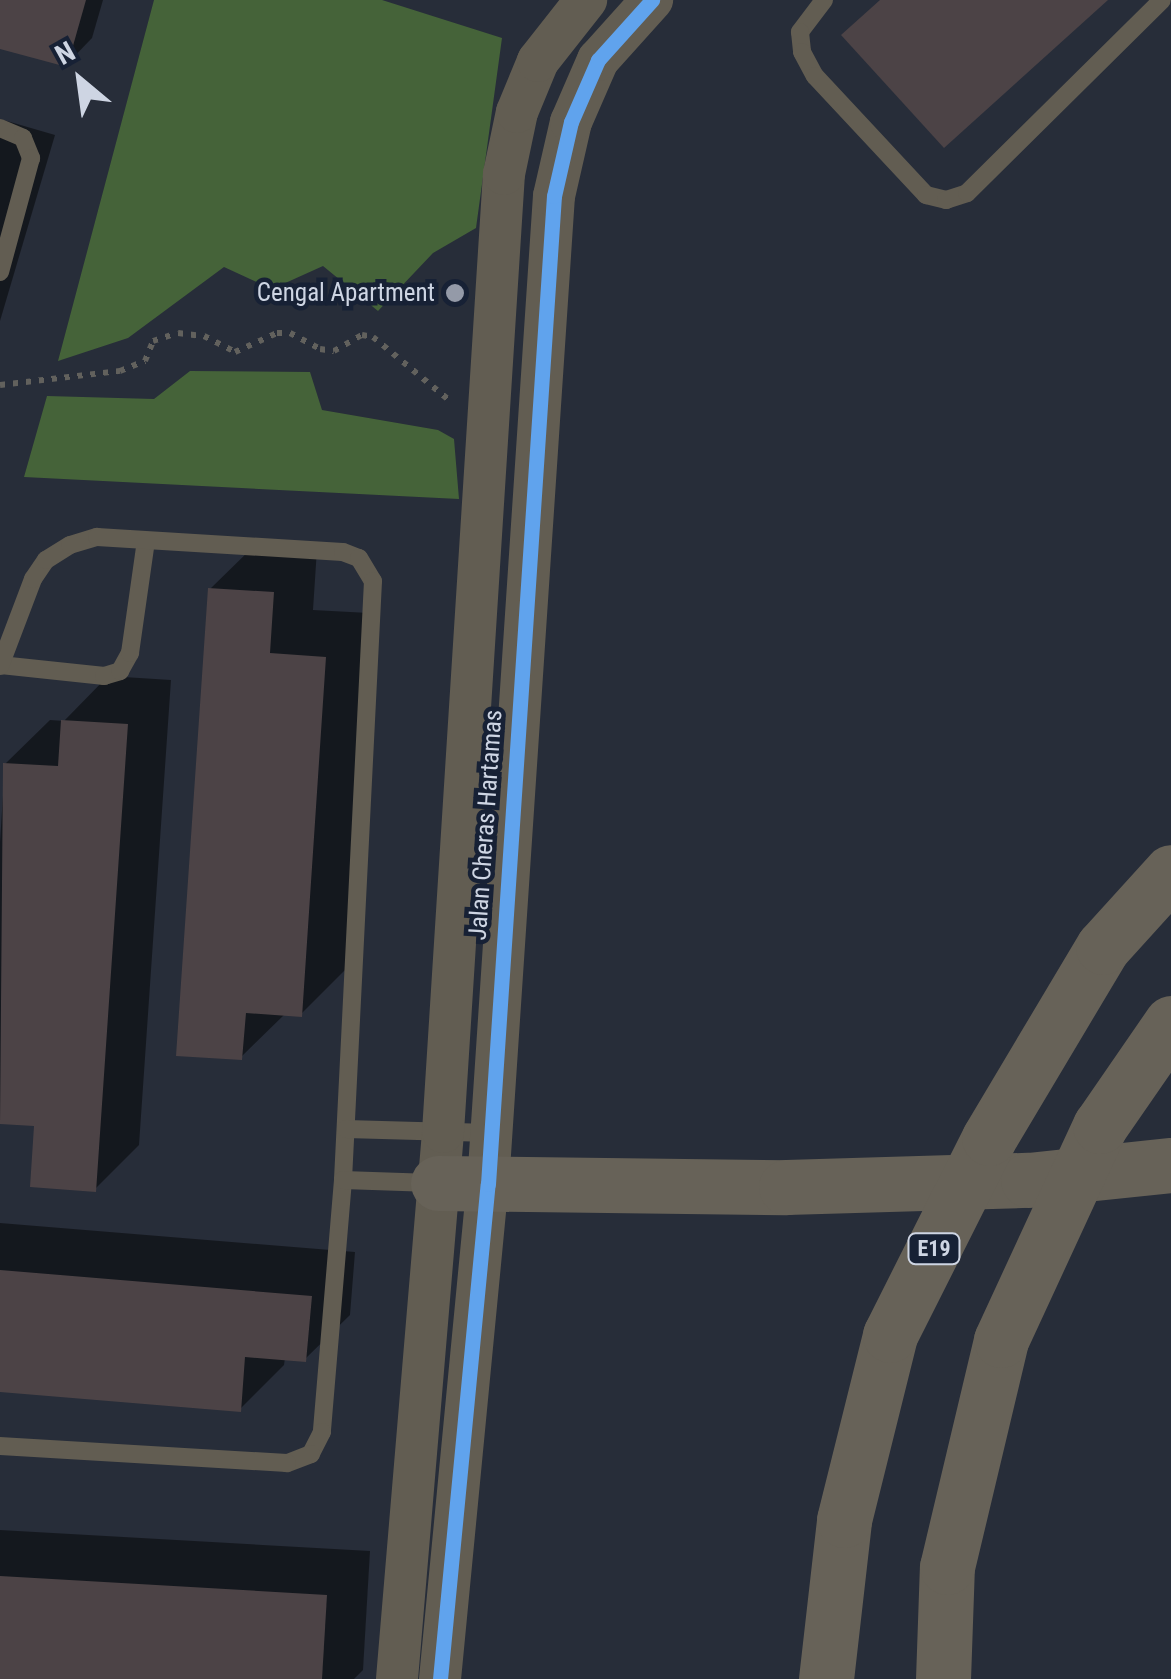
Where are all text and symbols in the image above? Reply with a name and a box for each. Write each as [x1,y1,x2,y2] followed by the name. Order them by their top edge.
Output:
[30,30,130,130] north arrow
[50,35,81,72] text: N
[257,278,435,308] place label: Cengal Apartment
[444,282,466,304] marker: Cengal Apartment
[463,709,509,941] street label: Jalan Cheras Hartamas
[906,1232,962,1266] road number: E19

